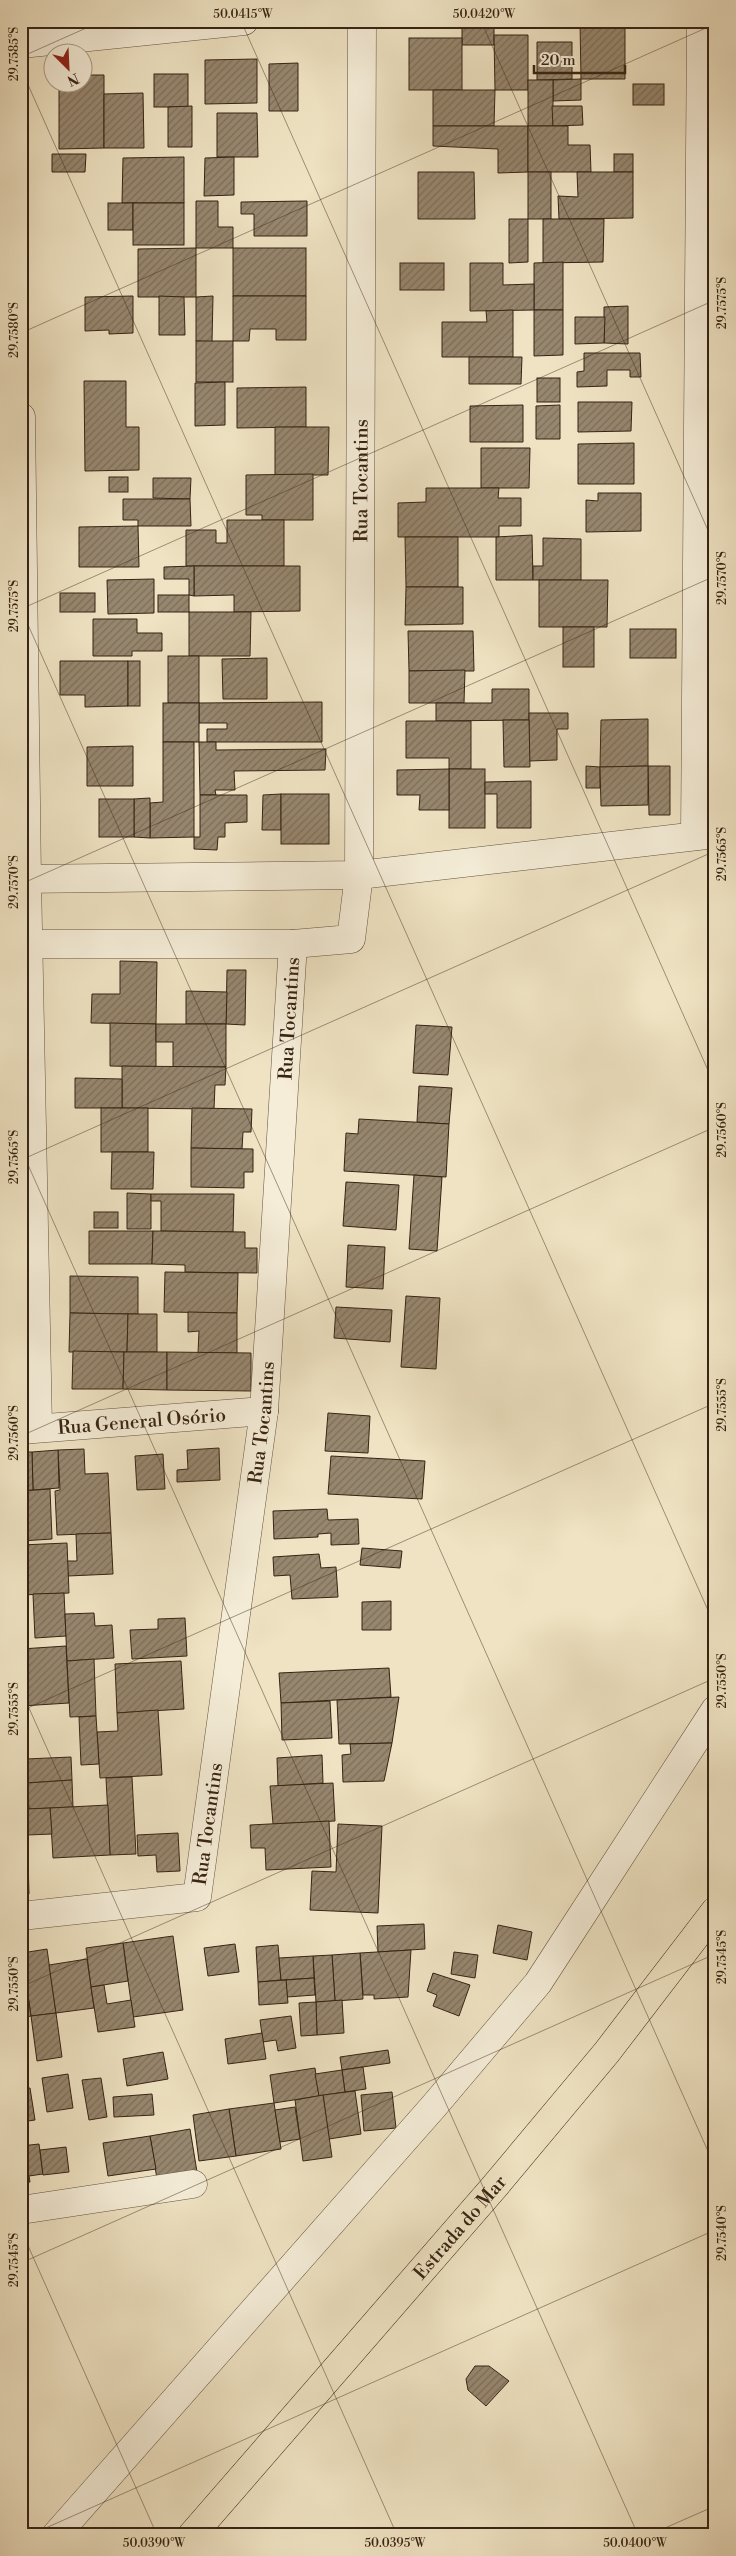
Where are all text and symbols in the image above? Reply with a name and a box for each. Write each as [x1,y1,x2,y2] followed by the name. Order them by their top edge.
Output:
[213,7,274,22] text: 50.0415°W
[453,7,516,22] text: 50.0420°W
[7,27,22,81] text: 29.7585°S
[42,42,92,92] north arrow
[534,42,625,74] scale bar
[541,51,576,70] text: 20 m
[64,68,82,89] text: N
[715,277,730,329] text: 29.7575°S
[7,302,22,358] text: 29.7580°S
[349,419,374,542] street label: Rua Tocantins
[715,551,730,605] text: 29.7570°S
[7,580,22,632] text: 29.7575°S
[715,827,730,881] text: 29.7565°S
[7,855,22,909] text: 29.7570°S
[274,956,305,1081] street label: Rua Tocantins
[715,1102,730,1158] text: 29.7560°S
[7,1130,22,1184] text: 29.7565°S
[243,1360,280,1485] street label: Rua Tocantins
[715,1378,730,1432] text: 29.7555°S
[57,1403,227,1440] street label: Rua General Osório
[7,1405,22,1461] text: 29.7560°S
[715,1653,730,1709] text: 29.7550°S
[7,1682,22,1736] text: 29.7555°S
[188,1761,228,1886] street label: Rua Tocantins
[715,1930,730,1984] text: 29.7545°S
[7,1956,22,2012] text: 29.7550°S
[408,2170,512,2285] street label: Estrada do Mar
[715,2205,730,2261] text: 29.7540°S
[7,2233,22,2287] text: 29.7545°S
[123,2536,186,2551] text: 50.0390°W
[365,2536,427,2551] text: 50.0395°W
[603,2536,668,2551] text: 50.0400°W

